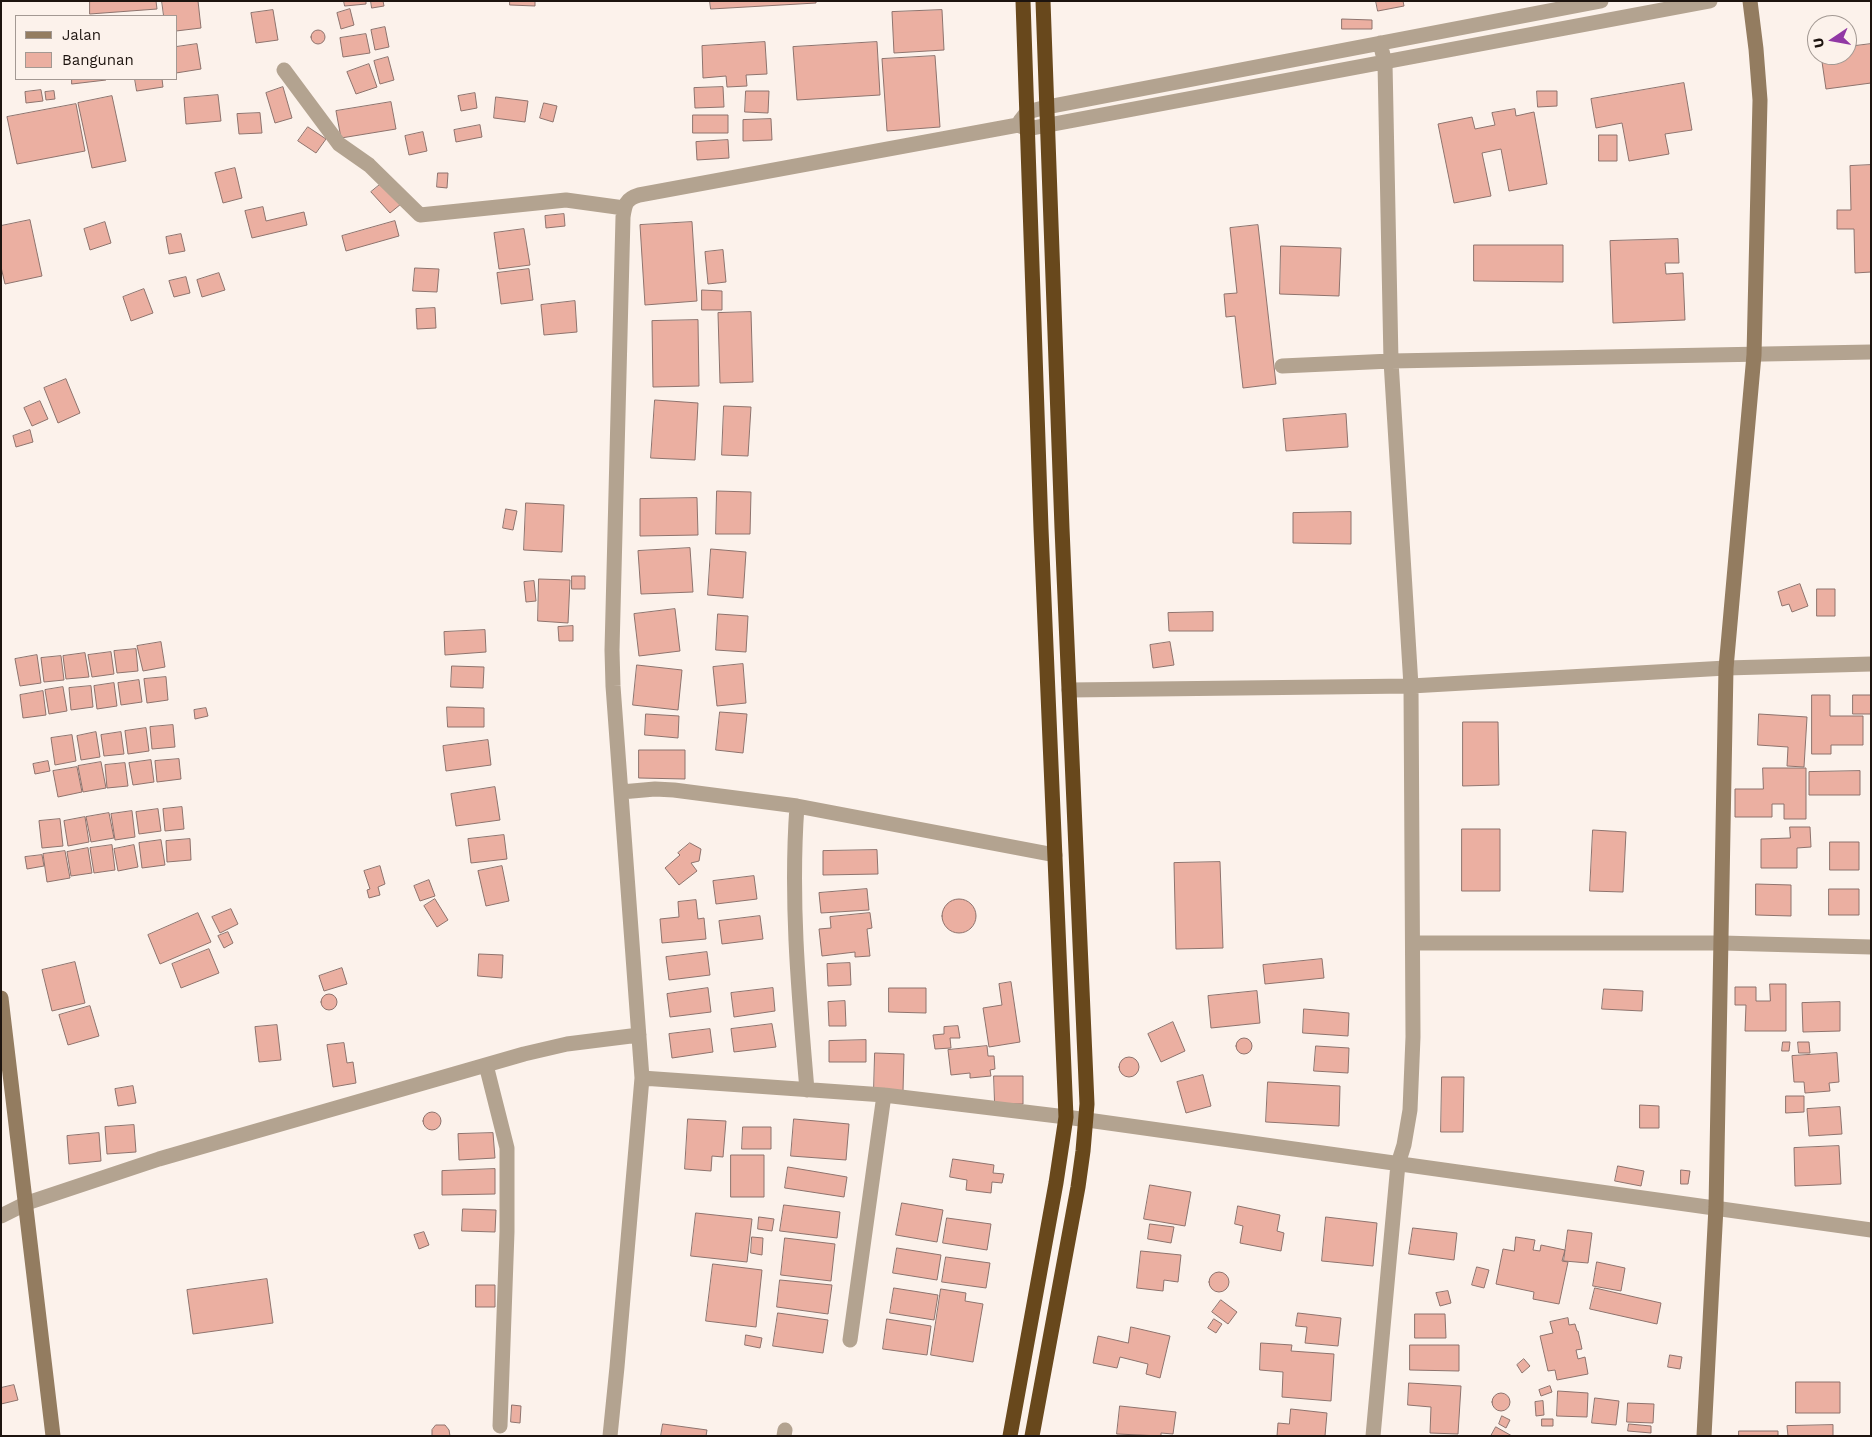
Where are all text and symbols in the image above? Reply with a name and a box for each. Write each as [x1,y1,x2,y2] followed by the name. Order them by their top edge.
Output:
[15,15,178,80] legend
[1807,15,1857,65] north arrow
[62,26,101,44] text: Jalan
[1809,36,1827,49] text: U
[62,51,134,69] text: Bangunan

